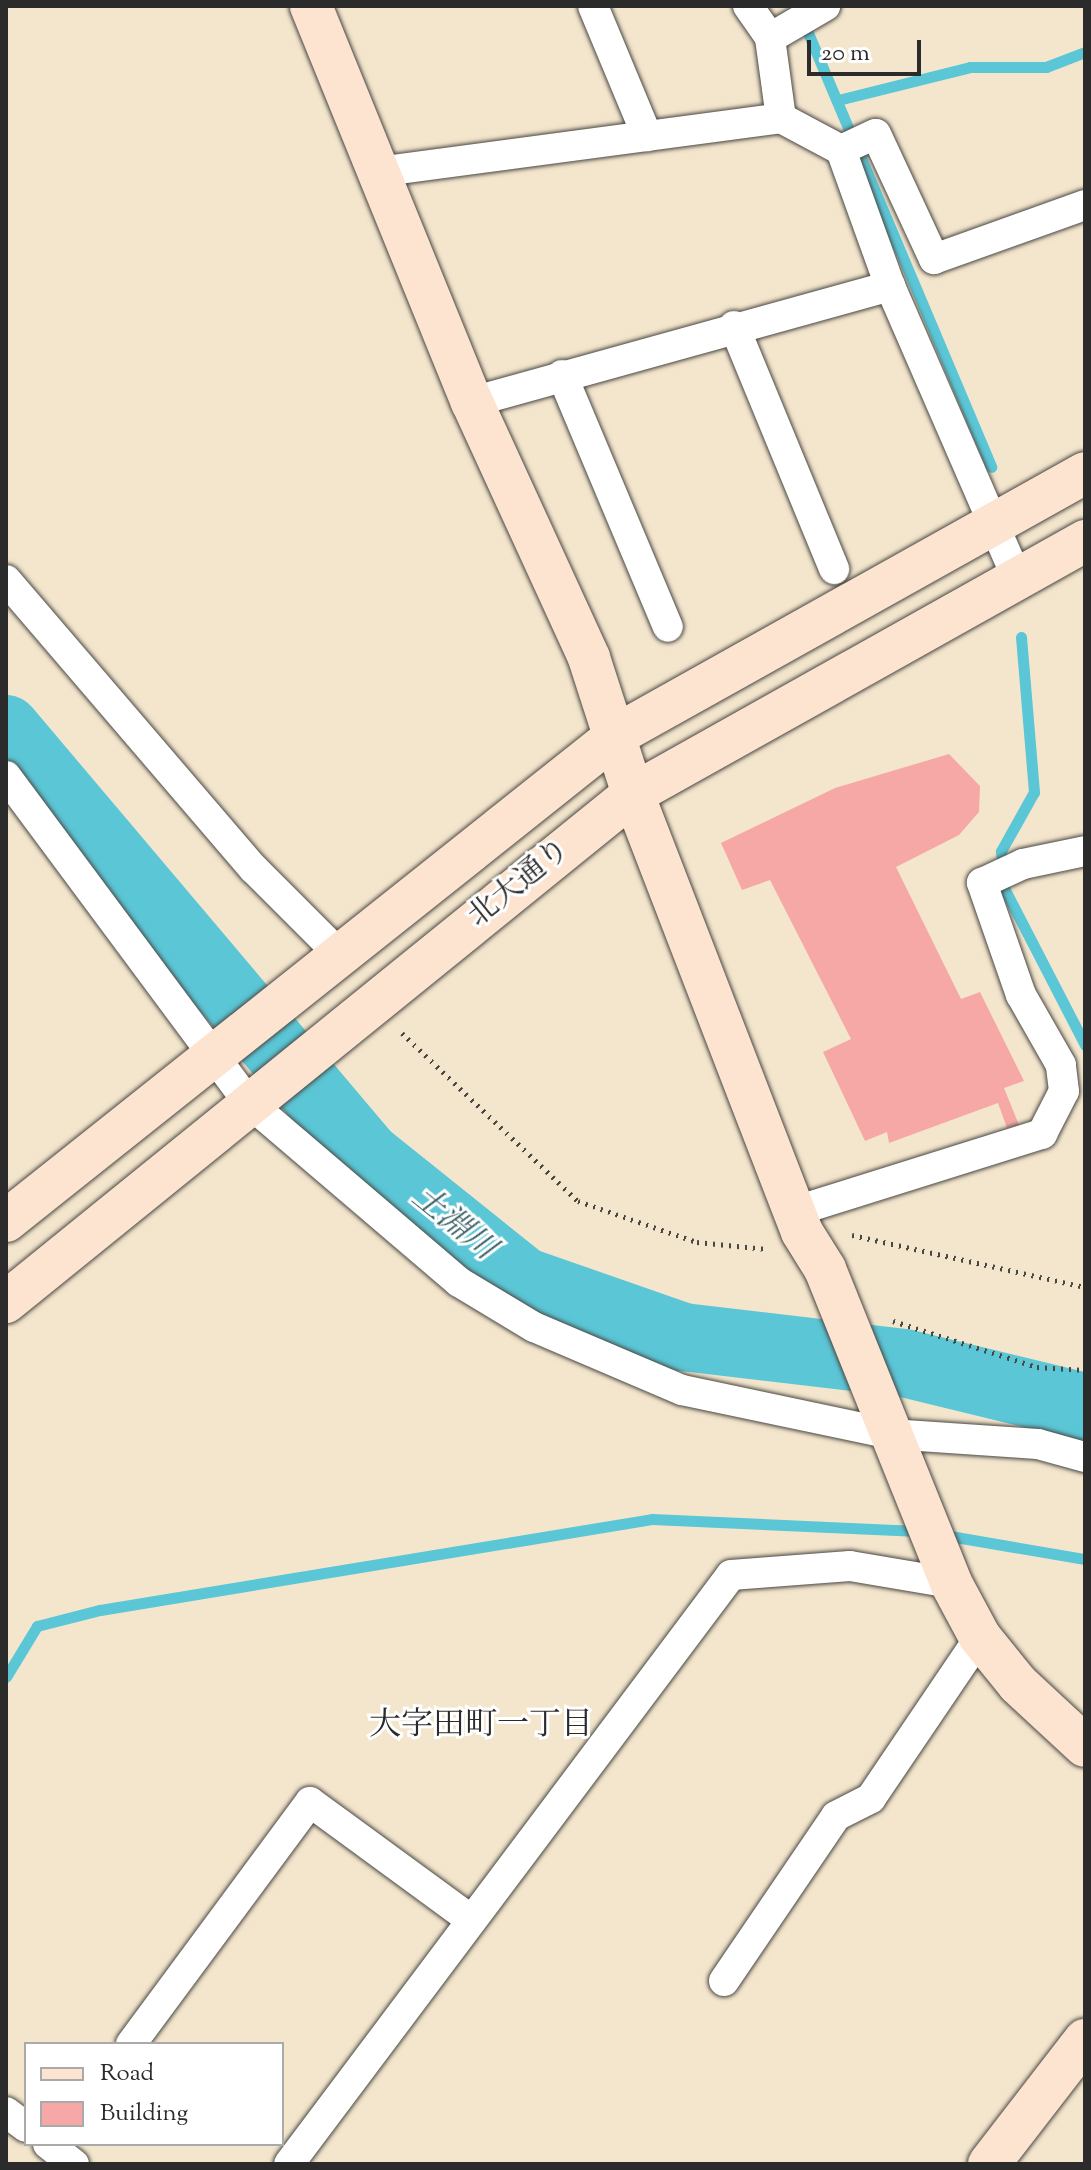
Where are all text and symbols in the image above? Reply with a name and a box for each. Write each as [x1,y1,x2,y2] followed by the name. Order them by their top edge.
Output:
[811,24,925,74] scale bar
[821,37,870,71] text: 20 m
[462,832,578,936] street label: 北大通り
[404,1179,502,1269] water label: 土淵川
[369,1707,593,1745] district label: 大字田町一丁目
[24,2042,284,2146] legend
[100,2057,154,2091] text: Road
[100,2097,188,2131] text: Building

